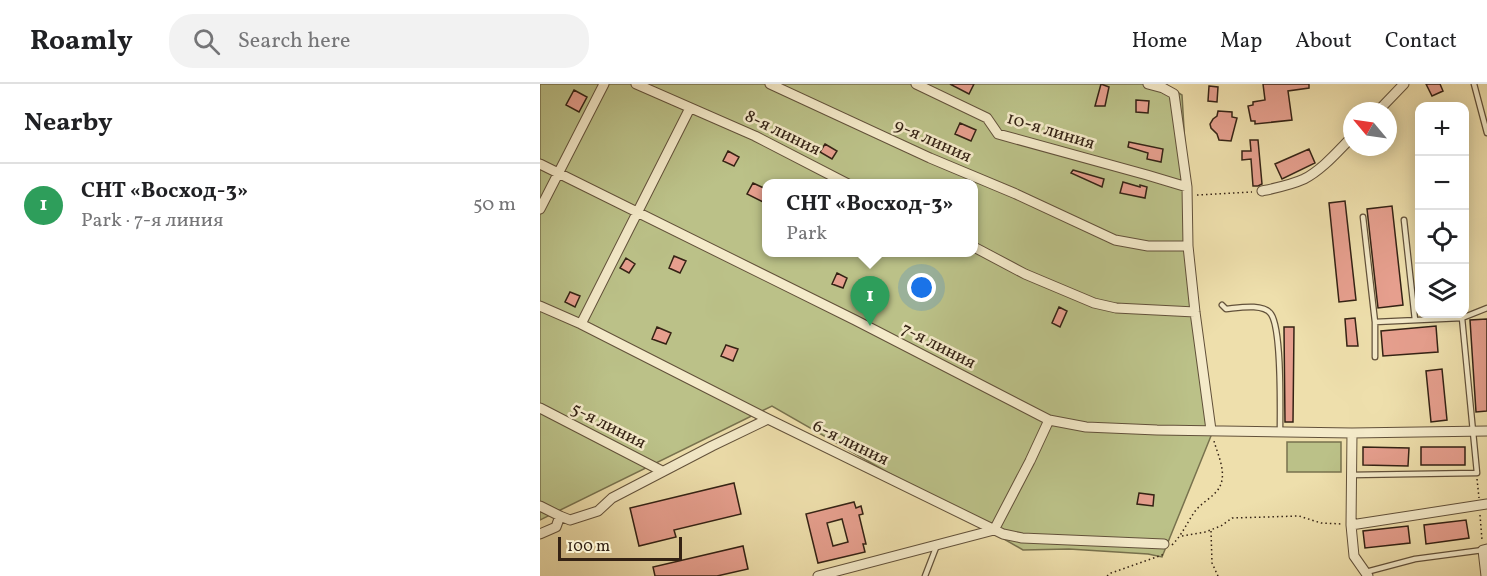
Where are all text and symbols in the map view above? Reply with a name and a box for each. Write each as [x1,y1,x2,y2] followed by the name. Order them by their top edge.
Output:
[169,14,589,68] search box
[30,22,133,61] text: Roamly
[190,25,223,58] icon: search
[238,26,350,57] text: Search here
[1132,27,1187,56] text: Home
[1220,27,1262,56] text: Map
[1295,27,1352,56] text: About
[1385,27,1457,56] text: Contact
[1343,102,1397,156] north arrow
[1415,102,1469,318] map controls
[1415,102,1469,156] button: +
[740,104,825,163] street label: 8-я линия
[24,105,113,141] text: Nearby
[1003,106,1098,157] street label: 10-я линия
[890,113,975,170] street label: 9-я линия
[1415,156,1469,210] button: −
[81,176,248,207] text: СНТ «Восход-3»
[762,179,978,257] popup
[786,189,954,220] text: СНТ «Восход-3»
[39,191,48,219] text: 1
[473,191,516,219] text: 50 m
[81,207,223,235] text: Park · 7-я линия
[1415,210,1469,264] button: locate
[786,220,827,248] text: Park
[1415,264,1469,318] button: layers
[907,273,936,302] your location
[850,276,890,326] pin: 1
[897,317,980,376] street label: 7-я линия
[566,397,650,456] street label: 5-я линия
[808,414,893,473] street label: 6-я линия
[558,534,682,562] scale bar
[567,536,610,558] text: 100 m

